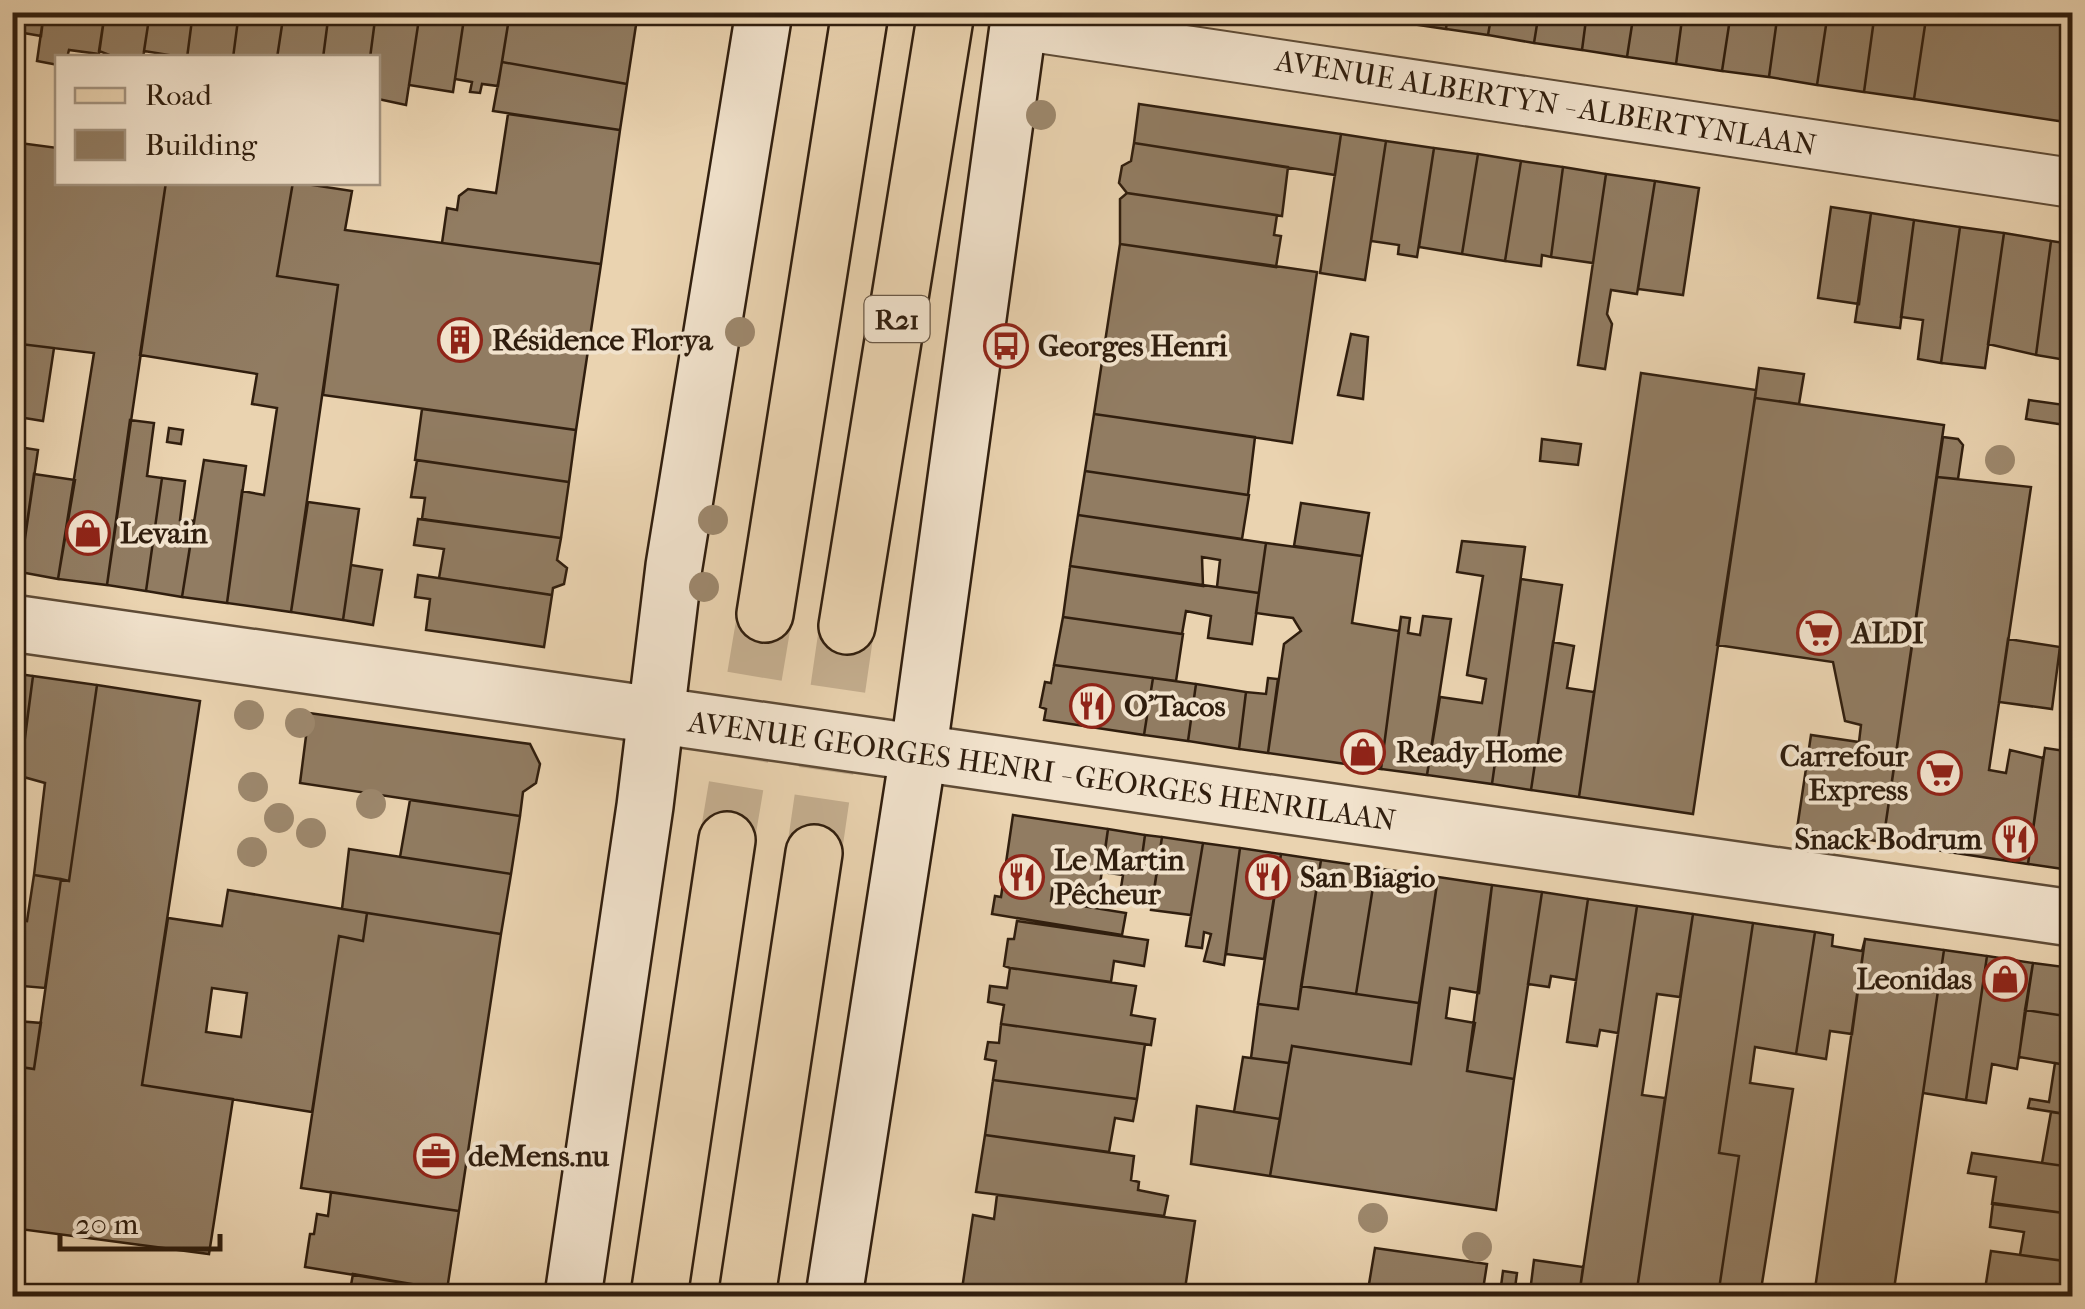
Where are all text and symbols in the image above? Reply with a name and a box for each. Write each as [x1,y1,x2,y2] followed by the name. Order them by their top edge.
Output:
[1272,43,1819,164] street label: AVENUE ALBERTYN - ALBERTYNLAAN
[55,55,380,185] legend
[145,78,212,113] text: Road
[145,128,258,163] text: Building
[864,296,930,342] road number: R21
[437,317,483,363] building icon: Résidence Florya
[492,323,714,358] place label: Résidence Florya
[983,323,1029,369] bus stop icon: Georges Henri
[1038,329,1227,364] place label: Georges Henri
[65,510,111,556] shop icon: Levain
[120,516,208,551] place label: Levain
[1796,610,1842,656] supermarket icon: ALDI
[1850,616,1924,651] place label: ALDI
[1069,683,1115,729] restaurant icon: O'Tacos
[1124,689,1226,724] place label: O'Tacos
[685,704,1398,839] street label: AVENUE GEORGES HENRI - GEORGES HENRILAAN
[1340,729,1386,775] shop icon: Ready Home
[1396,735,1563,770] place label: Ready Home
[1780,739,1909,808] place label: Carrefour Express
[1917,750,1963,796] supermarket icon: Carrefour Express
[1992,816,2038,862] restaurant icon: Snack Bodrum
[1794,822,1983,857] place label: Snack Bodrum
[1054,843,1185,912] place label: Le Martin Pêcheur
[999,854,1045,900] restaurant icon: Le Martin Pêcheur
[1245,854,1291,900] restaurant icon: San Biagio
[1300,860,1436,895] place label: San Biagio
[1982,956,2028,1002] shop icon: Leonidas
[1857,962,1972,997] place label: Leonidas
[413,1133,459,1179] office icon: deMens.nu
[468,1139,610,1174] place label: deMens.nu
[60,1189,220,1251] scale bar
[75,1207,138,1242] text: 20 m

